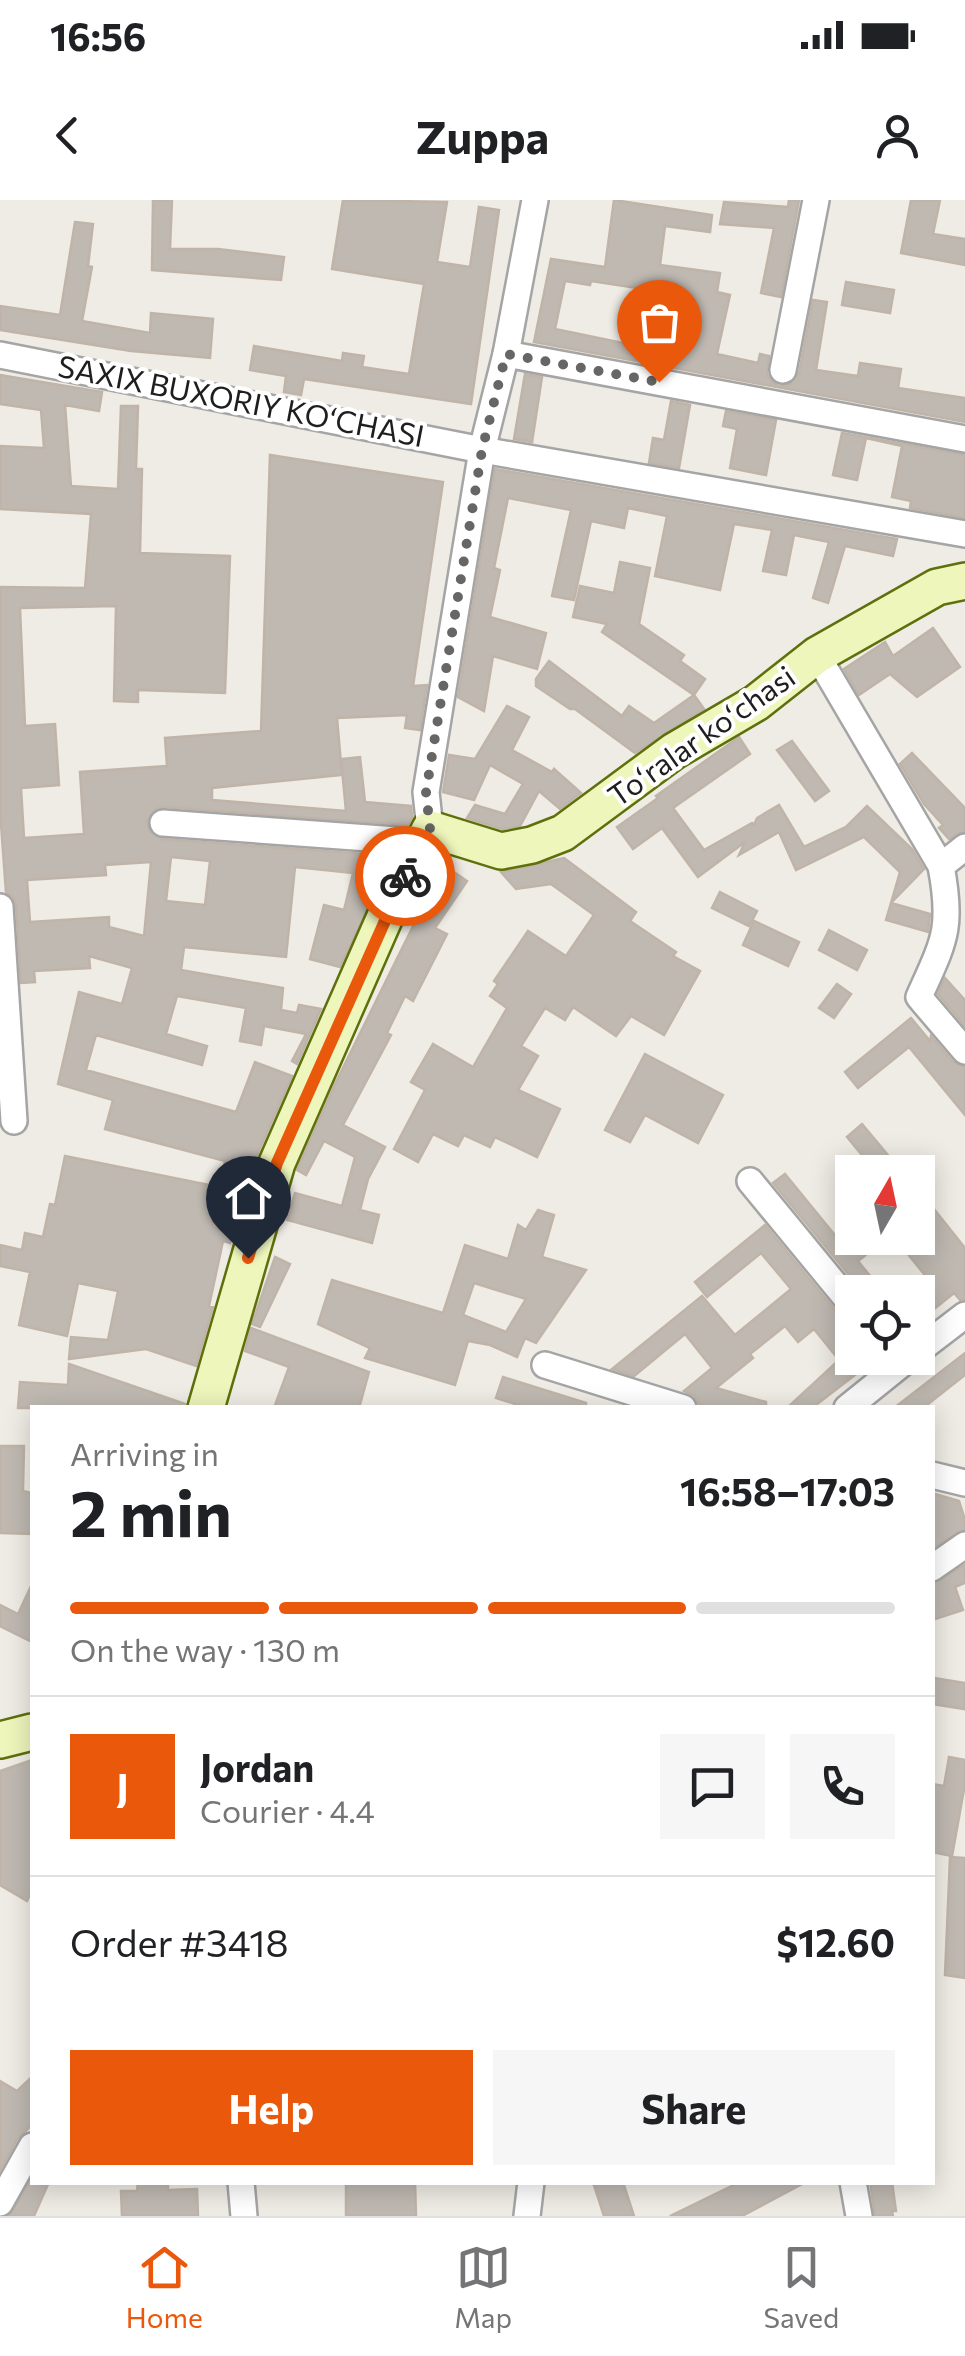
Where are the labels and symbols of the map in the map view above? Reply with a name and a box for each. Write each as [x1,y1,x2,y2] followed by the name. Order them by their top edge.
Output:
[617,280,702,383] pin
[55,346,428,453] street label: SAXIX BUXORIY KO‘CHASI
[600,657,801,813] street label: Toʻralar koʻchasi
[355,826,455,926] courier
[835,1155,935,1255] north arrow
[206,1156,291,1259] pin

